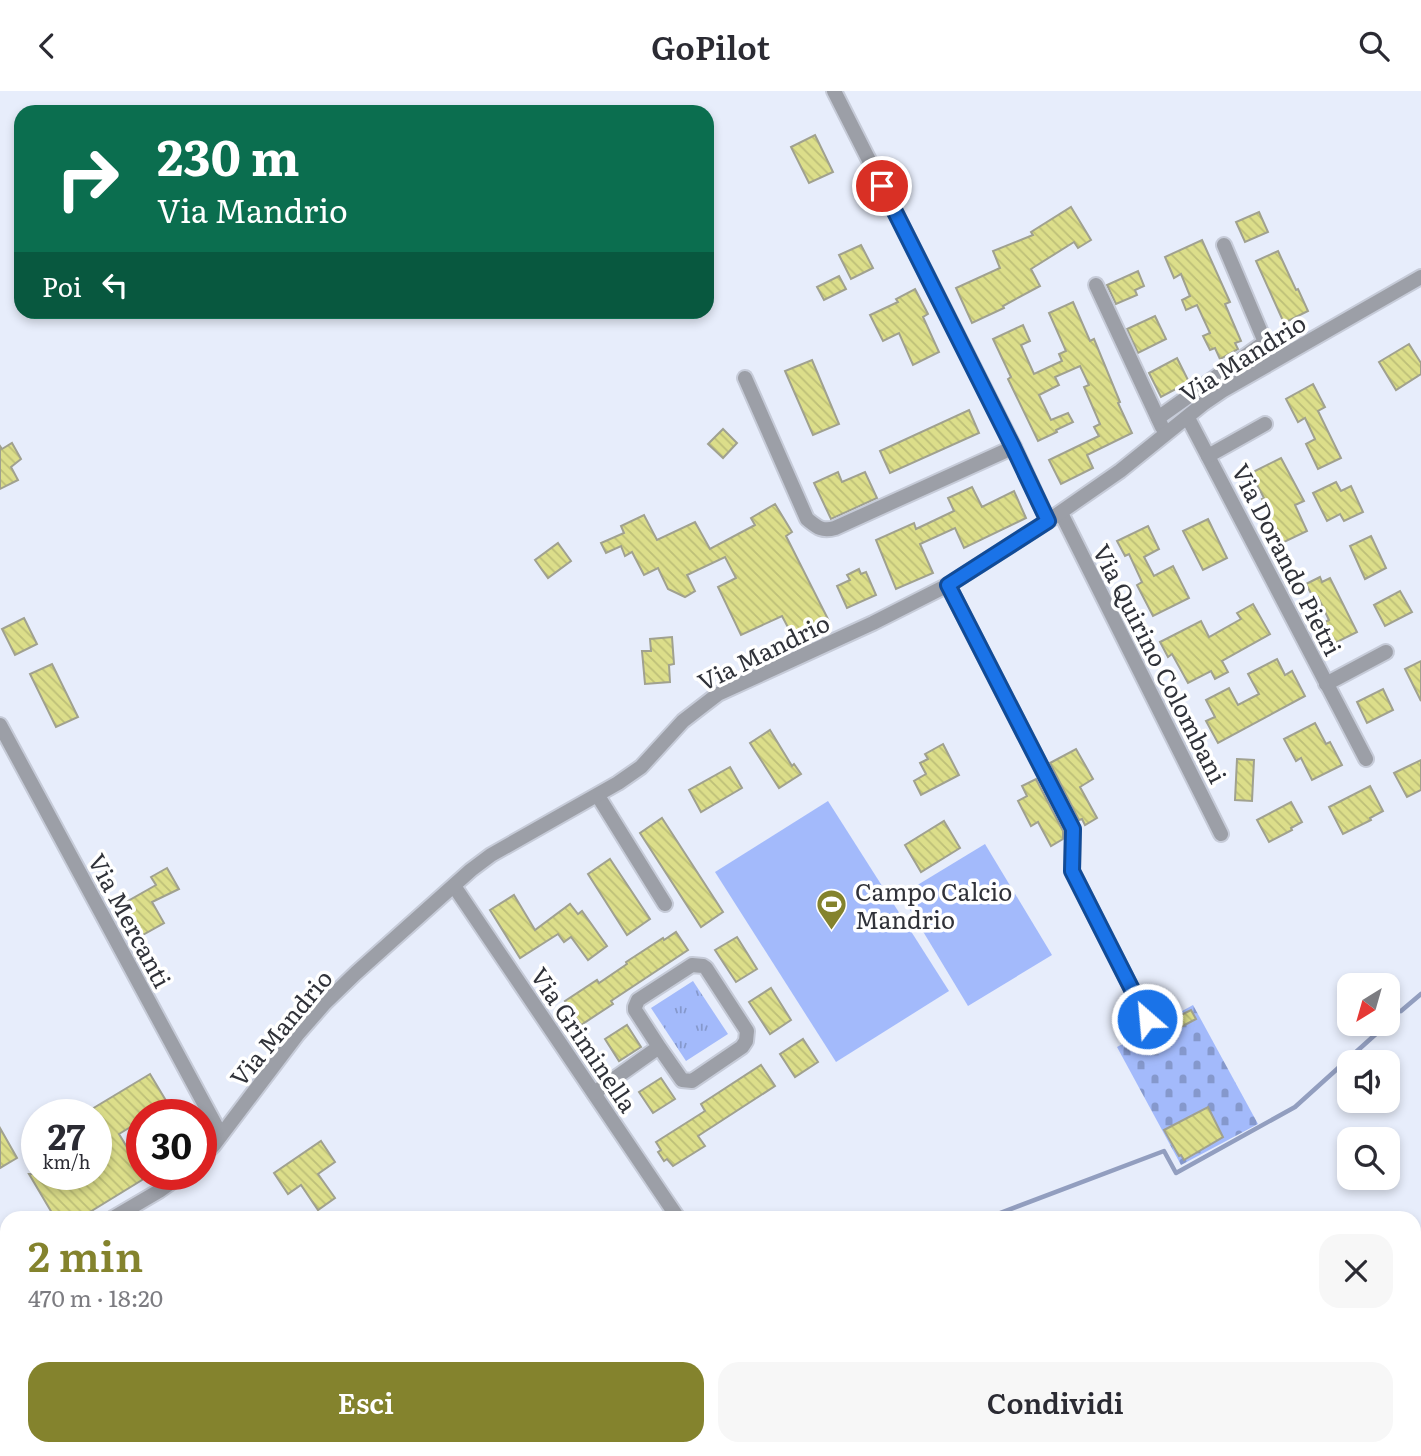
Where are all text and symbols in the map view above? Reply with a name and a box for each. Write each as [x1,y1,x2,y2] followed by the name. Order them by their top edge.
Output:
[651,22,770,70] text: GoPilot
[28,27,66,65] icon: back
[1355,27,1393,65] icon: search
[157,118,300,191] text: 230 m
[42,133,133,224] icon: right
[852,156,912,216] pin
[863,167,901,205] icon: arrive
[157,185,348,233] text: Via Mandrio
[42,266,82,305] text: Poi
[96,266,134,304] icon: left
[1172,304,1312,410] street label: Via Mandrio
[1224,457,1352,661] street label: Via Dorando Pietri
[1085,537,1237,789] street label: Via Quirino Colombani
[691,604,835,698] street label: Via Mandrio
[81,847,181,993] street label: Via Mercanti
[855,873,1012,936] place label: Campo Calcio Mandrio
[815,887,849,931] sports icon: Campo Calcio Mandrio
[523,959,647,1119] street label: Via Griminella
[221,961,339,1093] street label: Via Mandrio
[1337,973,1400,1036] north arrow
[1337,973,1400,1190] map controls
[1110,982,1184,1056] position arrow
[1337,1050,1400,1113] button: sound
[126,1099,217,1190] speed limit sign: 30
[48,1109,85,1161] text: 27
[1337,1127,1400,1190] button: search
[43,1148,90,1175] text: km/h
[28,1223,143,1285] text: 2 min
[1319,1234,1393,1308] button: close
[28,1280,163,1314] text: 470 m · 18:20
[28,1362,704,1442] button: Esci
[718,1362,1393,1442] button: Condividi

